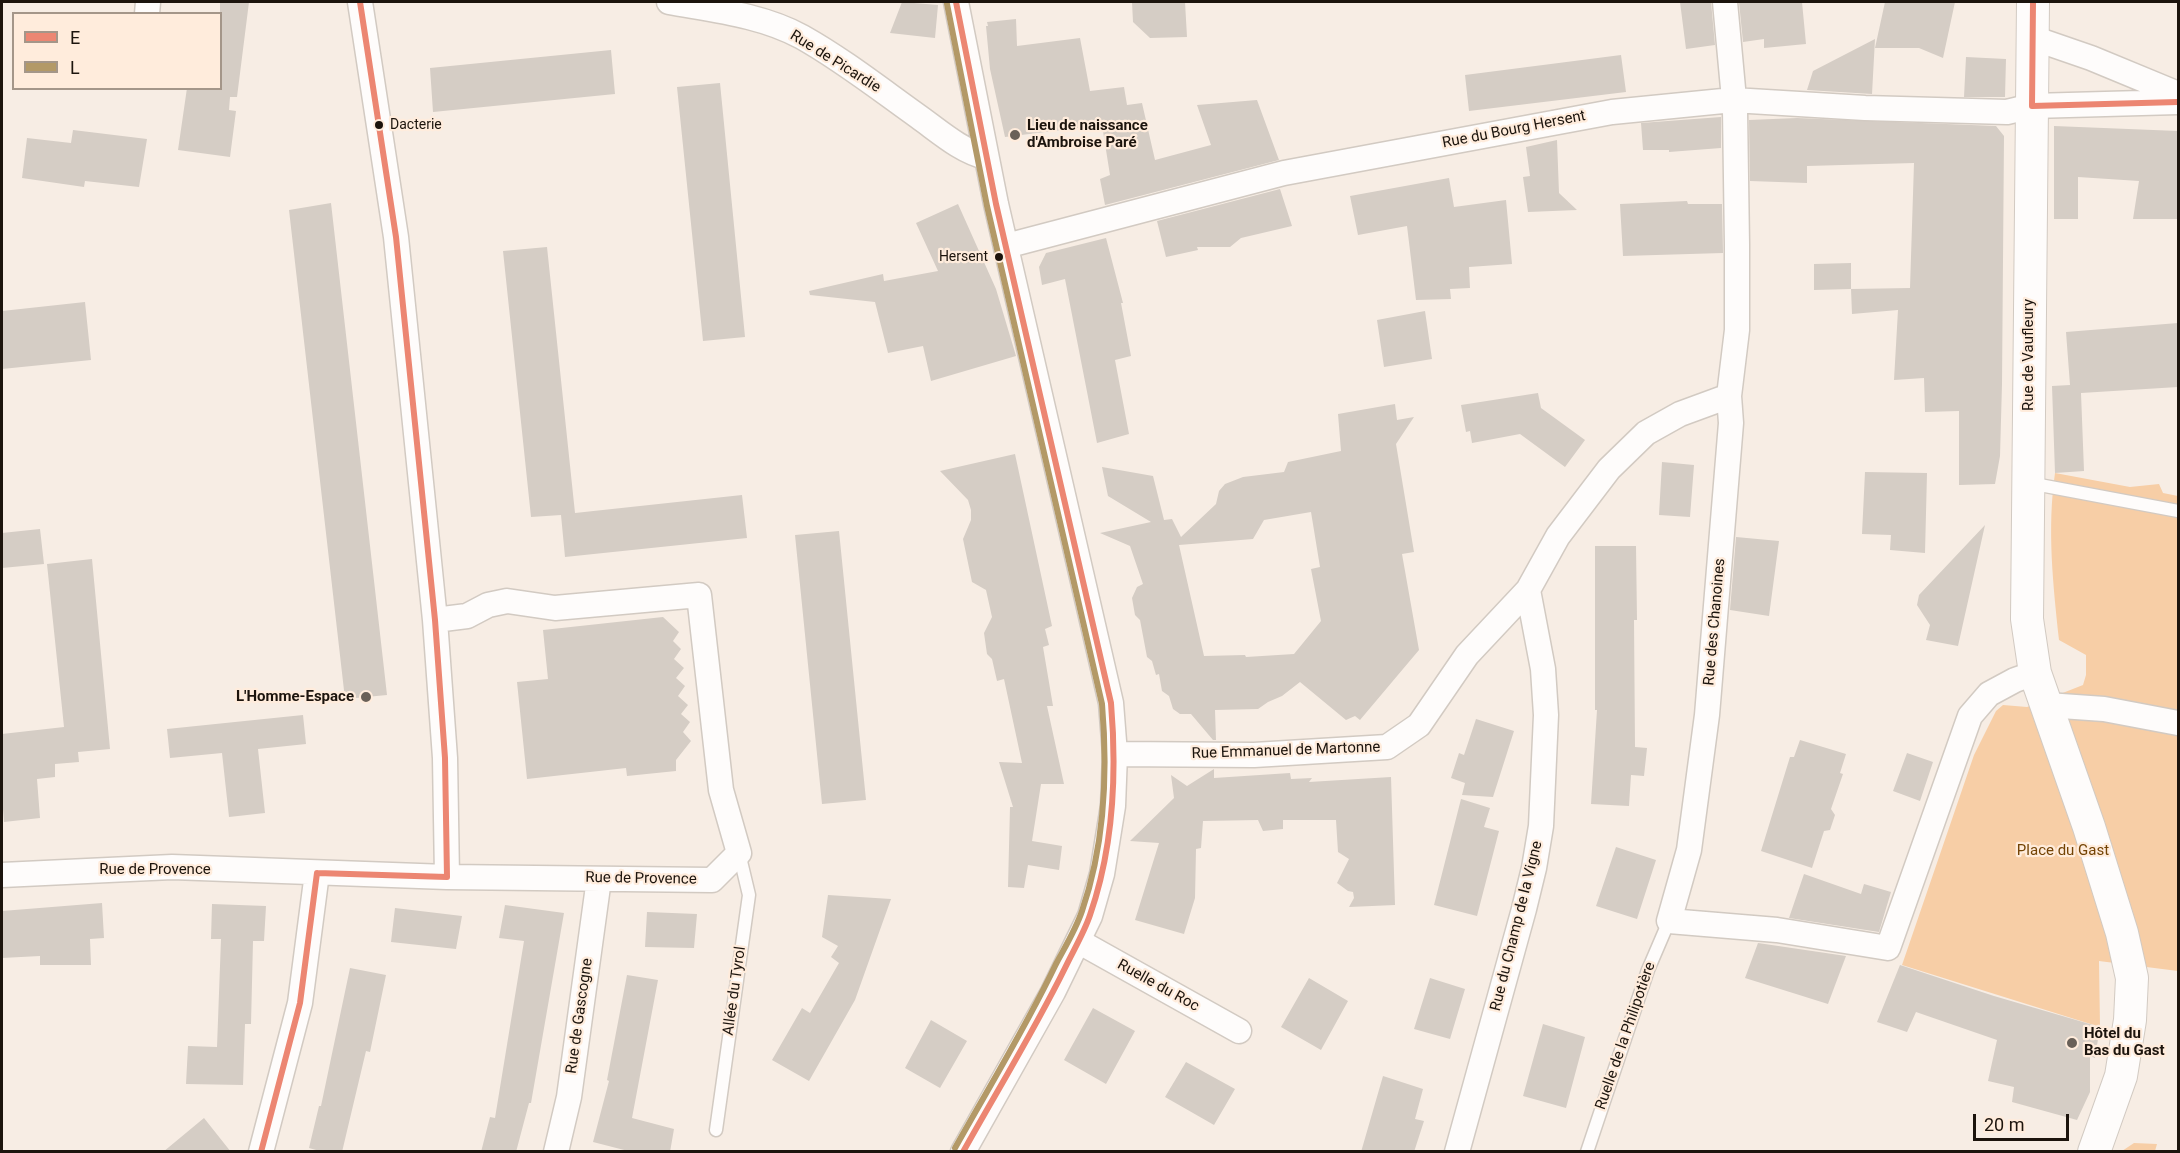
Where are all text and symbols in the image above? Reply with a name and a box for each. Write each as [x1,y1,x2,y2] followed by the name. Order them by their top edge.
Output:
[12,12,222,90] legend
[70,27,80,48] text: E
[786,27,884,97] street label: Rue de Picardie
[70,57,80,78] text: L
[1441,107,1587,153] street label: Rue du Bourg Hersent
[390,117,442,133] place label: Dacterie
[1027,117,1148,152] place label: Lieu de naissance d'Ambroise Paré
[373,119,385,131] marker: Dacterie
[1008,128,1022,142] marker: Lieu de naissance d'Ambroise Paré
[939,249,988,265] place label: Hersent
[993,251,1005,263] marker: Hersent
[2020,299,2038,411] street label: Rue de Vaufleury
[1700,558,1730,686] street label: Rue des Chanoines
[236,688,354,706] place label: L'Homme-Espace
[359,690,373,704] marker: L'Homme-Espace
[1191,739,1381,763] street label: Rue Emmanuel de Martonne
[1487,839,1547,1013] street label: Rue du Champ de la Vigne
[2017,842,2109,860] park label: Place du Gast
[99,861,211,879] street label: Rue de Provence
[585,869,697,889] street label: Rue de Provence
[720,945,750,1037] street label: Allée du Tyrol
[1114,956,1202,1016] street label: Ruelle du Roc
[563,957,597,1075] street label: Rue de Gascogne
[1592,960,1660,1112] street label: Ruelle de la Philipotière
[2084,1025,2165,1060] place label: Hôtel du Bas du Gast
[2065,1036,2079,1050] marker: Hôtel du Bas du Gast
[1976,1102,2072,1140] scale bar
[1984,1114,2024,1135] text: 20 m

